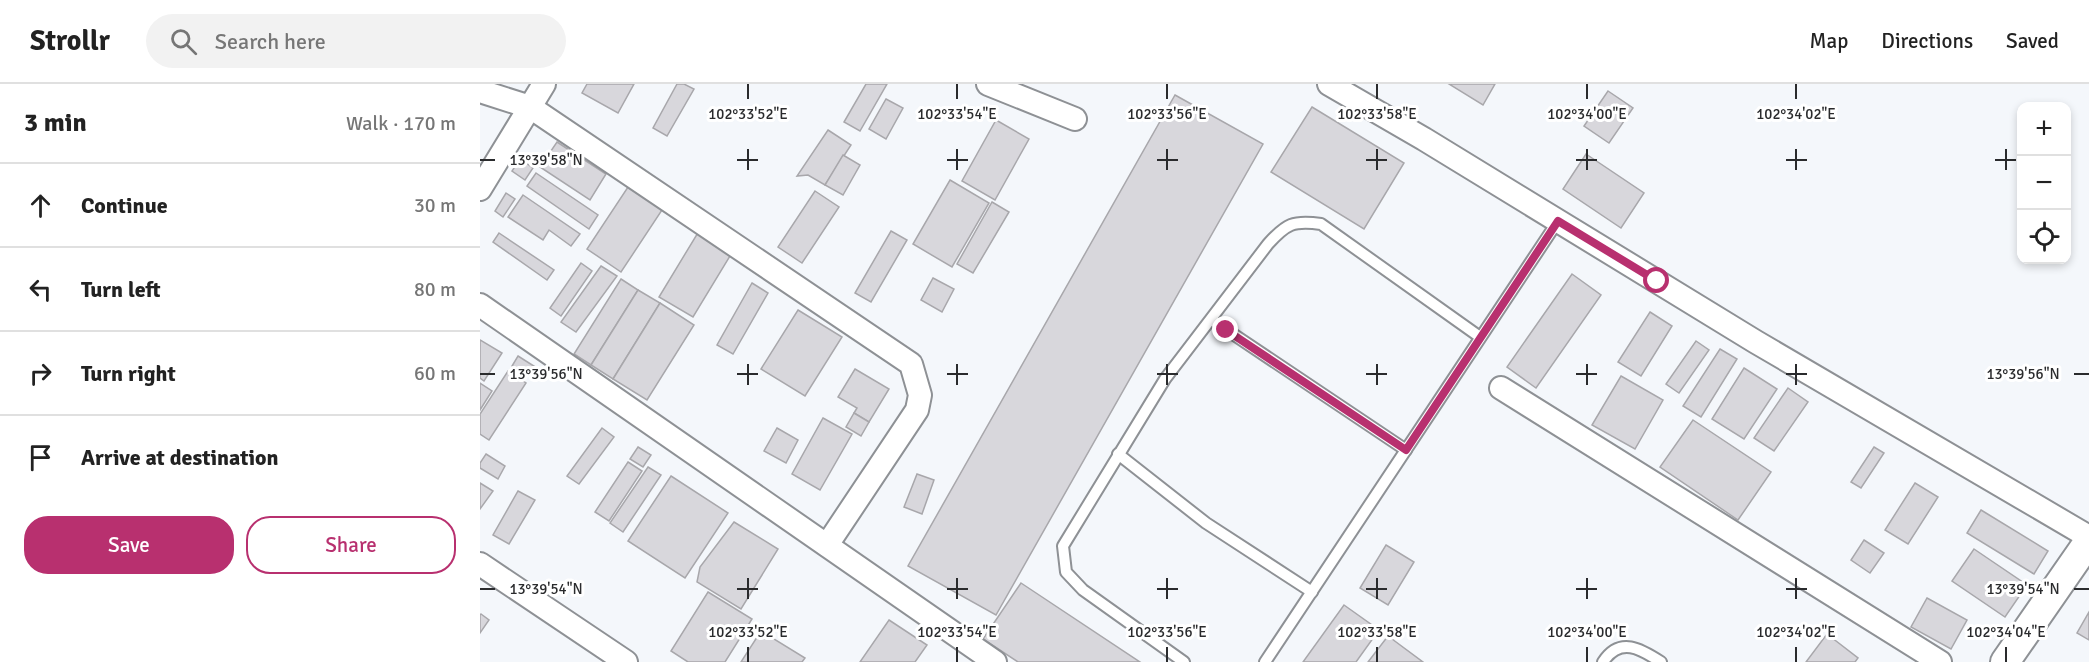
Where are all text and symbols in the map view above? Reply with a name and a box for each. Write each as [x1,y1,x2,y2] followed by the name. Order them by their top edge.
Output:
[146,14,566,68] search box
[30,24,110,58] text: Strollr
[167,25,200,58] icon: search
[215,28,326,55] text: Search here
[1810,28,1848,54] text: Map
[1881,28,1973,54] text: Directions
[2006,28,2059,54] text: Saved
[2017,102,2071,264] map controls
[2017,102,2071,156] button: +
[708,105,788,123] text: 102°33'52"E
[917,105,997,123] text: 102°33'54"E
[1127,105,1207,123] text: 102°33'56"E
[1337,105,1417,123] text: 102°33'58"E
[1547,105,1627,123] text: 102°34'00"E
[1756,105,1836,123] text: 102°34'02"E
[24,107,87,139] text: 3 min
[346,111,456,136] text: Walk · 170 m
[509,151,583,169] text: 13°39'58"N
[2017,156,2071,210] button: −
[24,189,57,222] icon: ahead
[81,192,168,219] text: Continue
[414,193,456,218] text: 30 m
[2017,210,2071,264] button: locate
[1643,267,1669,293] route start
[24,273,57,306] icon: left
[81,276,161,303] text: Turn left
[414,277,456,302] text: 80 m
[1212,316,1238,342] route end
[24,357,57,390] icon: right
[81,360,176,387] text: Turn right
[414,361,456,386] text: 60 m
[509,365,583,383] text: 13°39'56"N
[1986,365,2060,383] text: 13°39'56"N
[24,441,57,474] icon: arrive
[81,444,278,471] text: Arrive at destination
[24,516,234,574] button: Save
[246,516,456,574] button: Share
[509,580,583,598] text: 13°39'54"N
[1986,580,2060,598] text: 13°39'54"N
[708,623,788,641] text: 102°33'52"E
[917,623,997,641] text: 102°33'54"E
[1127,623,1207,641] text: 102°33'56"E
[1337,623,1417,641] text: 102°33'58"E
[1547,623,1627,641] text: 102°34'00"E
[1756,623,1836,641] text: 102°34'02"E
[1966,623,2046,641] text: 102°34'04"E

